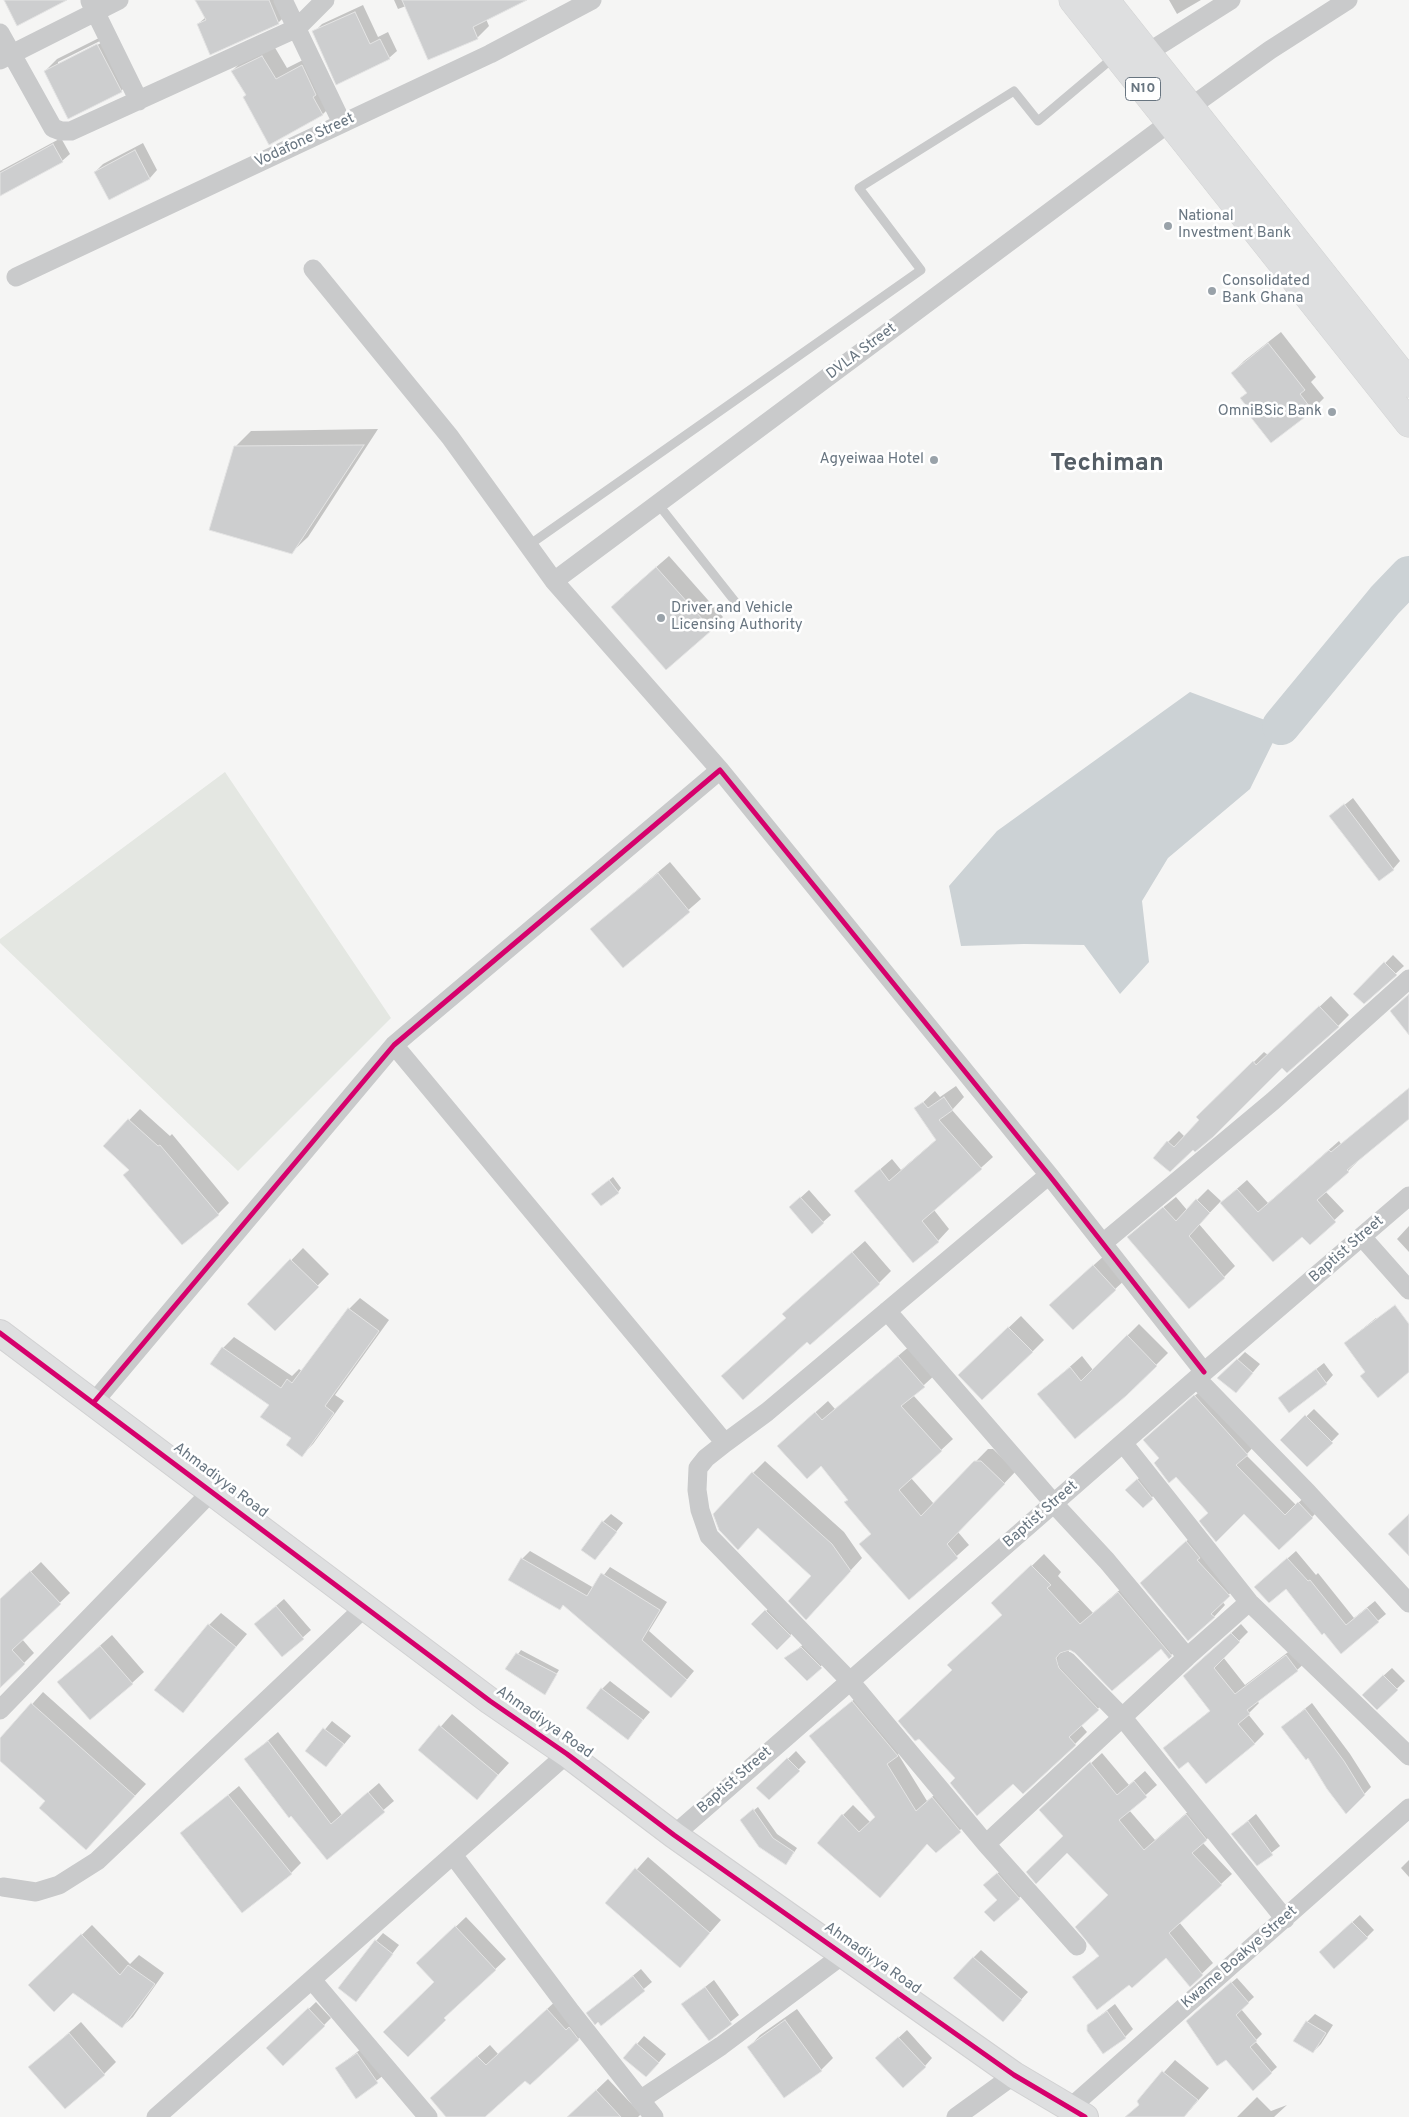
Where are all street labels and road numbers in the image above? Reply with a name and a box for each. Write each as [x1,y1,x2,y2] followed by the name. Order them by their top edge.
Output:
[1126,78,1160,100] road number: N10
[252,110,358,172] street label: Vodafone Street
[824,320,900,384] street label: DVLA Street
[1306,1213,1388,1287] street label: Baptist Street
[169,1439,271,1523] street label: Ahmadiyya Road
[1000,1478,1082,1552] street label: Baptist Street
[492,1683,596,1763] street label: Ahmadiyya Road
[694,1744,776,1818] street label: Baptist Street
[1178,1903,1302,2013] street label: Kwame Boakye Street
[820,1919,924,1999] street label: Ahmadiyya Road

